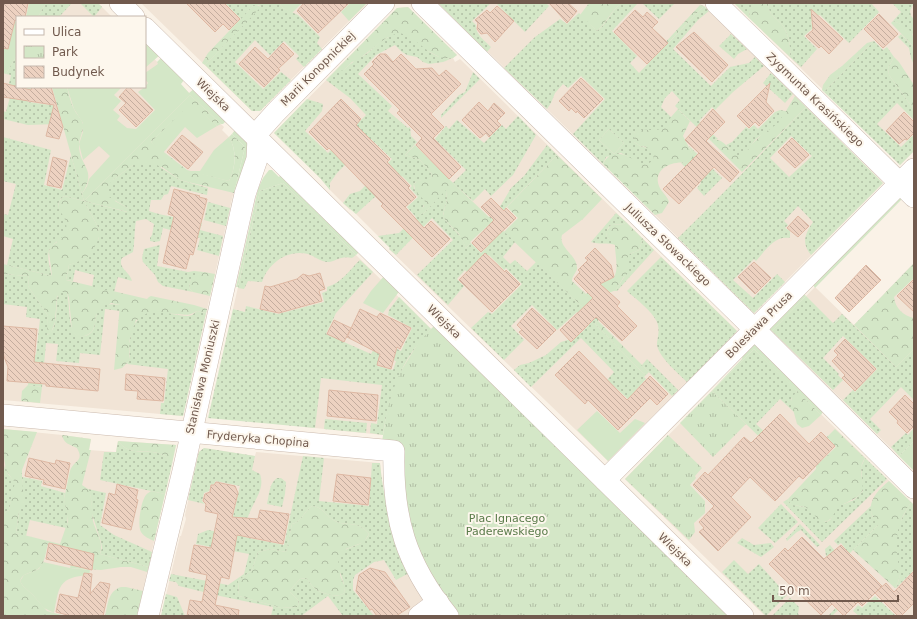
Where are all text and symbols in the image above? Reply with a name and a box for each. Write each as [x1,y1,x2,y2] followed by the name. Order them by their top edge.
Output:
[16,16,146,88] legend
[52,25,81,39] text: Ulica
[278,29,358,109] street label: Marii Konopnickiej
[52,45,78,59] text: Park
[764,50,867,150] street label: Zygmunta Krasińskiego
[52,65,105,79] text: Budynek
[193,76,233,114] street label: Wiejska
[622,200,714,289] street label: Juliusza Słowackiego
[723,289,795,361] street label: Bolesława Prusa
[424,302,464,342] street label: Wiejska
[184,319,222,435] street label: Stanisława Moniuszki
[206,428,310,450] street label: Fryderyka Chopina
[466,512,548,538] park label: Plac Ignacego Paderewskiego
[655,530,695,570] street label: Wiejska
[773,577,898,603] scale bar
[779,584,810,598] text: 50 m

